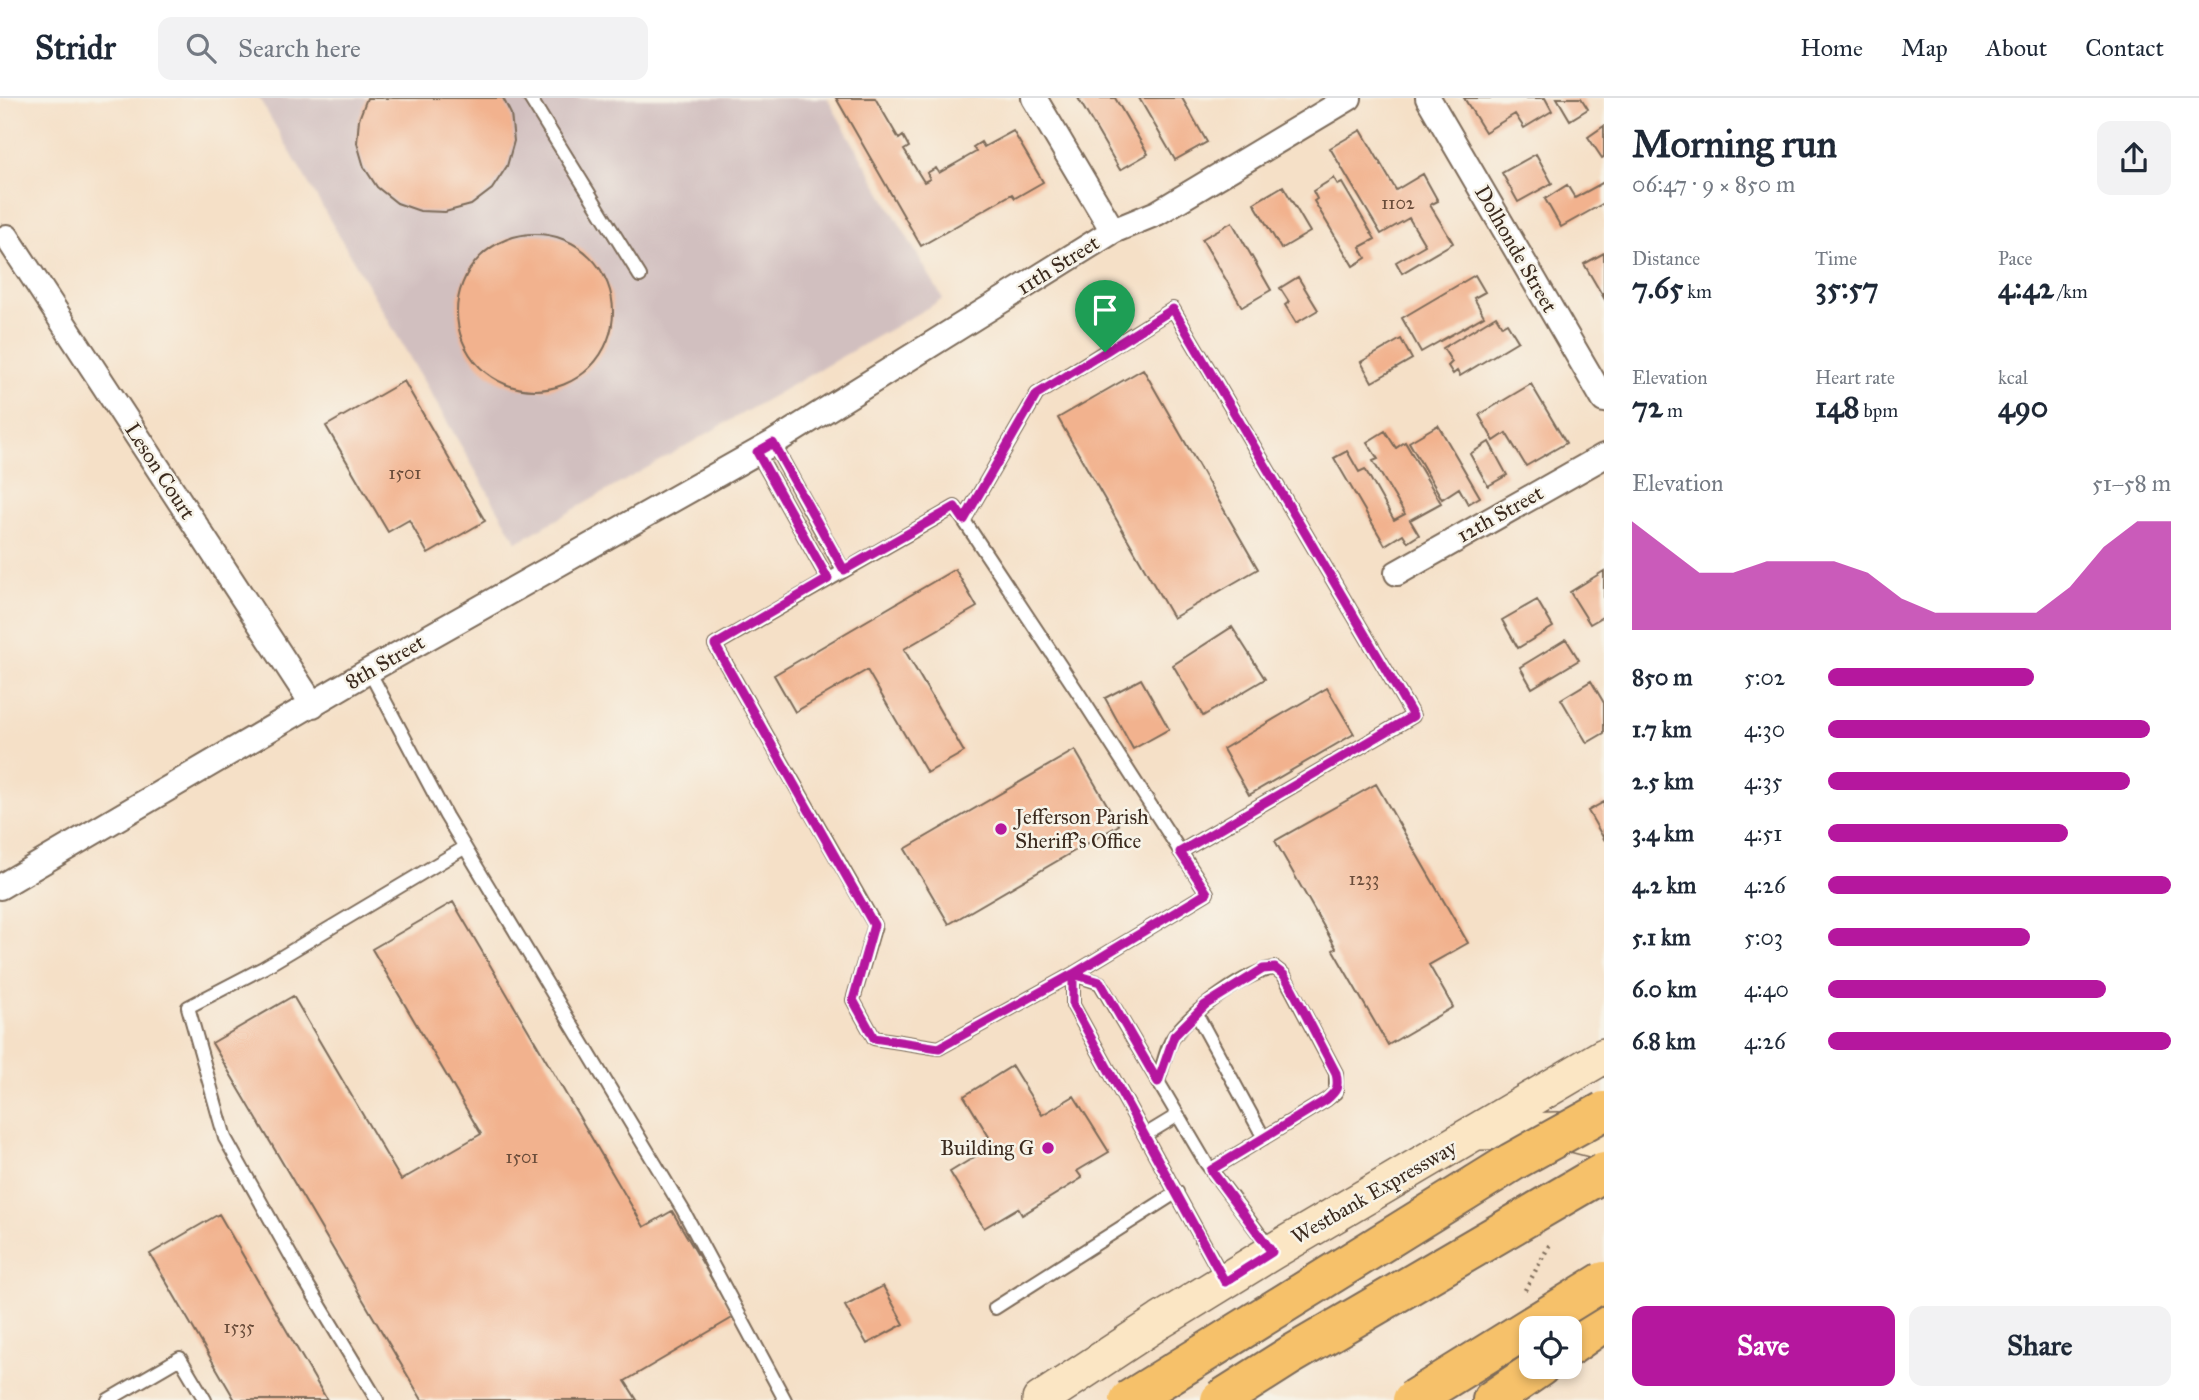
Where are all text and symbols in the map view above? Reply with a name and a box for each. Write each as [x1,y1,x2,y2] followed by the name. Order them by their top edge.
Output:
[158,17,648,80] search box
[35,28,116,68] text: Stridr
[182,29,220,67] icon: search
[238,32,361,64] text: Search here
[1800,33,1863,63] text: Home
[1901,33,1948,63] text: Map
[1986,33,2047,63] text: About
[2085,33,2164,63] text: Contact
[1632,121,1837,167] text: Morning run
[2097,121,2171,195] button: share
[1632,170,1795,198] text: 06:47 · 9 × 850 m
[1469,181,1563,318] street label: Dolhonde Street
[1381,192,1415,214] house number: 1102
[1012,229,1105,301] street label: 11th Street
[1632,247,1700,270] text: Distance
[1815,247,1857,270] text: Time
[1998,247,2032,270] text: Pace
[1632,270,1683,306] text: 7.65
[1815,270,1878,306] text: 35:57
[1998,270,2054,306] text: 4:42
[1075,280,1135,352] pin
[1683,280,1712,303] text: km
[2054,280,2088,303] text: /km
[1086,291,1124,329] icon: arrive
[1632,366,1707,389] text: Elevation
[1815,366,1895,389] text: Heart rate
[1998,366,2028,389] text: kcal
[1632,389,1663,425] text: 72
[1815,389,1860,425] text: 148
[1998,389,2048,425] text: 490
[1663,399,1683,422] text: m
[1860,399,1898,422] text: bpm
[119,418,201,525] street label: Leson Court
[389,462,421,484] house number: 1501
[1632,469,1723,497] text: Elevation
[2092,469,2171,497] text: 51–58 m
[1452,479,1548,548] street label: 12th Street
[341,629,430,695] street label: 8th Street
[1632,663,1693,691] text: 850 m
[1744,663,1785,691] text: 5:02
[1632,715,1692,743] text: 1.7 km
[1744,715,1785,743] text: 4:30
[1632,767,1694,795] text: 2.5 km
[1744,767,1783,795] text: 4:35
[1013,804,1149,854] place label: Jefferson Parish Sheriff's Office
[1632,819,1694,847] text: 3.4 km
[1744,819,1782,847] text: 4:51
[993,821,1009,837] marker: Jefferson Parish Sheriff's Office
[1349,868,1379,890] house number: 1233
[1632,871,1696,899] text: 4.2 km
[1744,871,1786,899] text: 4:26
[1632,923,1691,951] text: 5.1 km
[1744,923,1783,951] text: 5:03
[1632,975,1697,1003] text: 6.0 km
[1744,975,1789,1003] text: 4:40
[1632,1027,1696,1055] text: 6.8 km
[1744,1027,1786,1055] text: 4:26
[1287,1134,1462,1250] street label: Westbank Expressway
[940,1135,1034,1161] place label: Building G
[1040,1140,1056,1156] marker: Building G
[506,1146,538,1168] house number: 1501
[1632,1306,1895,1386] button: Save
[1909,1306,2171,1386] button: Share
[224,1316,255,1338] house number: 1535
[1519,1316,1582,1379] map controls
[1519,1316,1582,1379] button: locate

